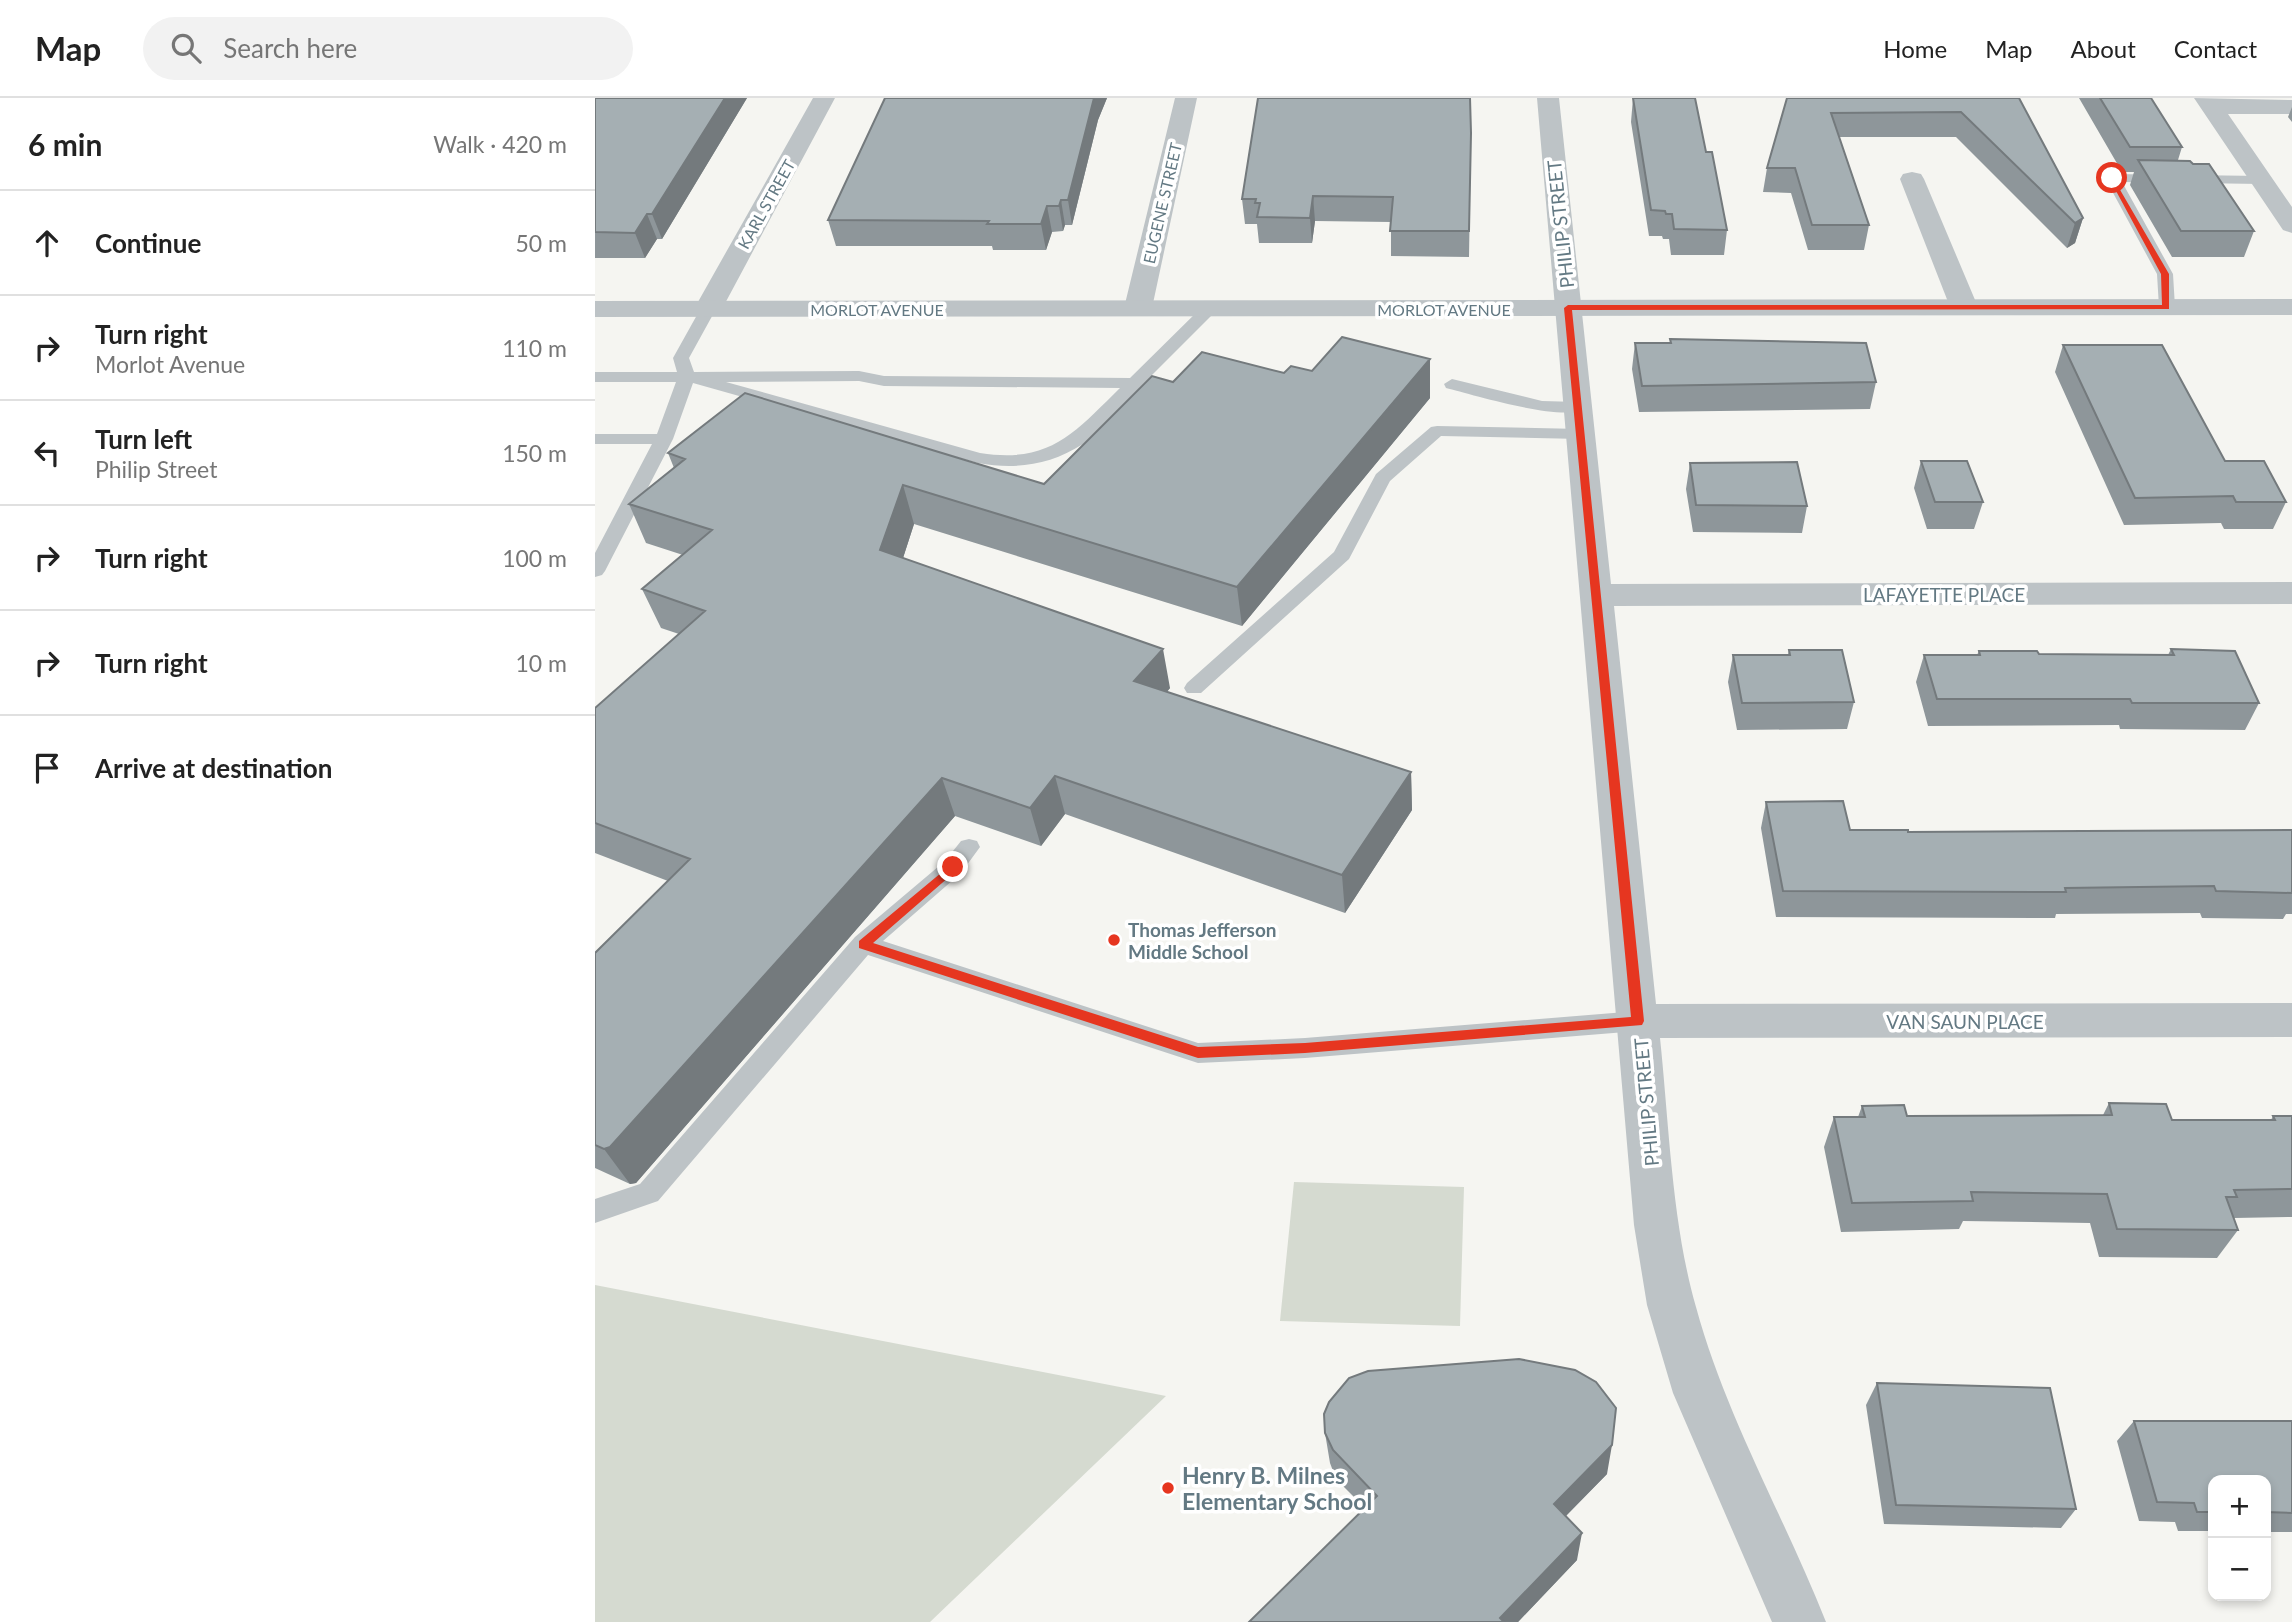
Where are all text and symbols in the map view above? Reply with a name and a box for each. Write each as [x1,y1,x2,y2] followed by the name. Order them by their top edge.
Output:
[143,17,633,80] search box
[35,28,101,68] text: Map
[167,29,205,67] icon: search
[223,32,357,64] text: Search here
[1883,34,1947,63] text: Home
[1985,34,2033,63] text: Map
[2071,34,2136,63] text: About
[2174,34,2257,63] text: Contact
[28,126,102,162] text: 6 min
[433,130,567,158] text: Walk · 420 m
[1139,140,1185,265] street label: EUGENE STREET
[734,155,799,252] street label: KARL STREET
[1542,159,1578,289] street label: PHILIP STREET
[2096,162,2127,193] route start
[28,224,66,262] icon: ahead
[95,227,201,259] text: Continue
[516,229,567,257] text: 50 m
[810,300,944,319] street label: MORLOT AVENUE
[1377,300,1511,319] street label: MORLOT AVENUE
[95,318,208,350] text: Turn right
[28,329,66,367] icon: right
[502,334,567,362] text: 110 m
[95,350,245,378] text: Morlot Avenue
[95,423,192,455] text: Turn left
[28,434,66,472] icon: left
[502,439,567,467] text: 150 m
[95,455,217,483] text: Philip Street
[28,539,66,577] icon: right
[95,542,208,574] text: Turn right
[502,544,567,572] text: 100 m
[1863,583,2025,606] street label: LAFAYETTE PLACE
[28,644,66,682] icon: right
[95,647,208,679] text: Turn right
[516,649,567,677] text: 10 m
[28,749,66,787] icon: arrive
[95,752,332,784] text: Arrive at destination
[937,851,968,882] route end
[1128,918,1277,963] place label: Thomas Jefferson Middle School
[1106,932,1122,948] marker: Thomas Jefferson Middle School
[1886,1010,2044,1033] street label: VAN SAUN PLACE
[1629,1037,1663,1167] street label: PHILIP STREET
[1182,1461,1372,1515] place label: Henry B. Milnes Elementary School
[2208,1475,2271,1601] map controls
[2208,1475,2271,1538] button: +
[1160,1480,1176,1496] marker: Henry B. Milnes Elementary School
[2208,1538,2271,1601] button: −

